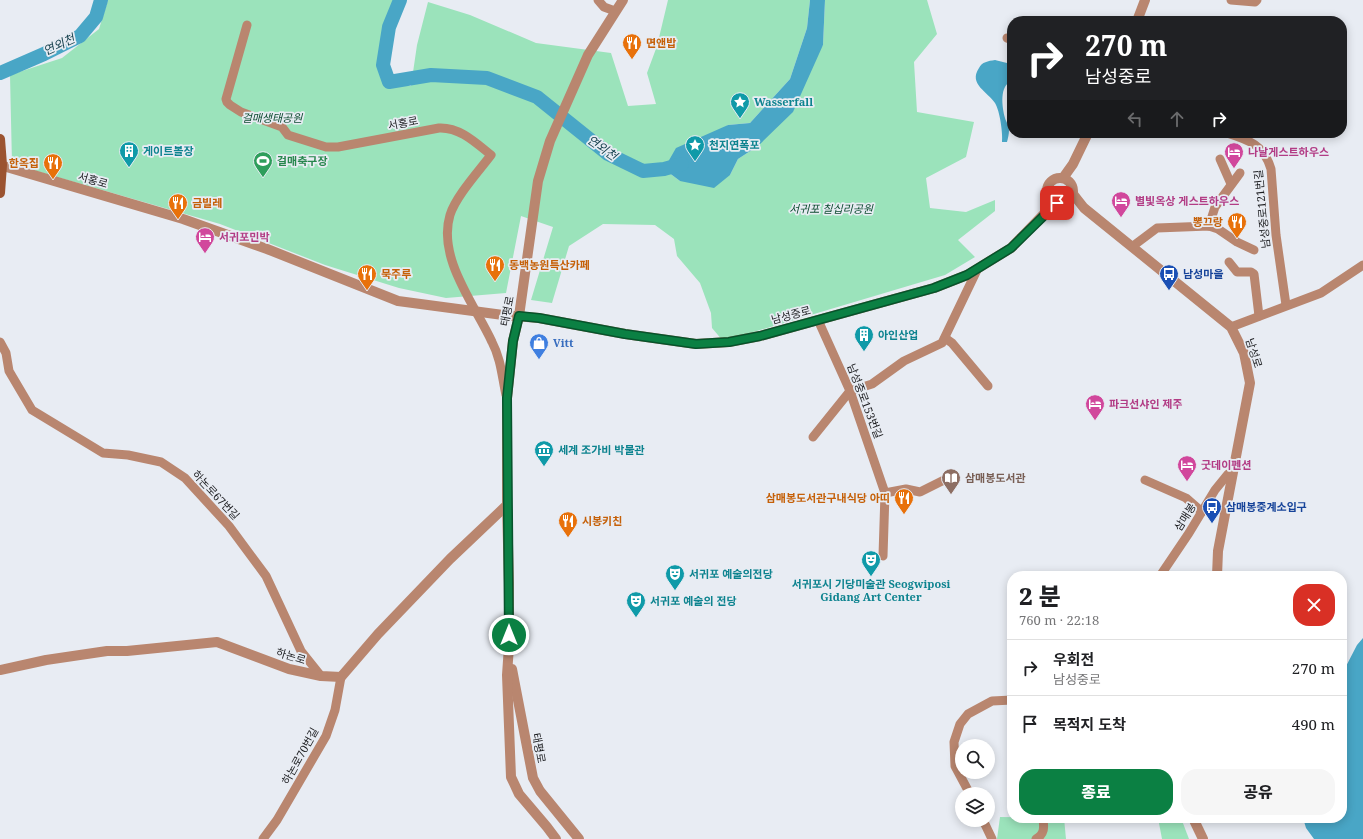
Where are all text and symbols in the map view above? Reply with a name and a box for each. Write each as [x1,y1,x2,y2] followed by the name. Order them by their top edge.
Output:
[1085,26,1167,64] text: 270 m
[40,29,79,59] water label: 연외천
[621,32,643,60] restaurant icon: 면앤밥
[1019,32,1071,84] icon: right
[646,35,676,50] place label: 면앤밥
[1085,64,1151,88] text: 남성중로
[729,91,751,119] place icon: Wasserfall
[754,94,813,109] place label: Wasserfall
[1124,108,1146,130] icon: left
[1166,108,1188,130] icon: ahead
[1208,108,1230,130] icon: right
[242,110,303,125] park label: 걸매생태공원
[387,112,419,133] street label: 서홍로
[584,131,622,165] water label: 연외천
[684,134,706,162] place icon: 천지연폭포
[709,137,760,152] place label: 천지연폭포
[118,140,140,168] building icon: 게이트볼장
[1223,141,1245,169] hotel icon: 나날게스트하우스
[143,143,194,158] place label: 게이트볼장
[1248,144,1329,159] place label: 나날게스트하우스
[252,150,274,178] sports icon: 걸매축구장
[42,152,64,180] restaurant icon: 한옥집
[277,153,328,168] place label: 걸매축구장
[9,155,39,170] place label: 한옥집
[76,168,110,191] street label: 서홍로
[1250,169,1273,249] street label: 남성중로121번길
[1040,186,1074,220] pin
[1110,190,1132,218] hotel icon: 별빛옥상 게스트하우스
[167,192,189,220] restaurant icon: 금빌레
[1046,192,1068,214] icon: arrive
[1135,193,1239,208] place label: 별빛옥상 게스트하우스
[192,195,222,210] place label: 금빌레
[789,201,874,216] park label: 서귀포 칠십리공원
[1226,211,1248,239] restaurant icon: 뽕끄랑
[1193,214,1223,229] place label: 뽕끄랑
[194,226,216,254] hotel icon: 서귀포민박
[219,229,270,244] place label: 서귀포민박
[484,254,506,282] restaurant icon: 동백농원특산카페
[509,257,590,272] place label: 동백농원특산카페
[356,263,378,291] restaurant icon: 묵주루
[1158,263,1180,291] bus stop icon: 남성마을
[381,266,411,281] place label: 묵주루
[1183,266,1223,281] place label: 남성마을
[496,295,517,327] street label: 태평로
[769,302,812,327] street label: 남성중로
[853,324,875,352] building icon: 아인산업
[878,327,918,342] place label: 아인산업
[528,332,550,360] shop icon: Vitt
[553,335,574,350] place label: Vitt
[1243,336,1266,370] street label: 남성로
[844,361,887,440] street label: 남성중로153번길
[1084,393,1106,421] hotel icon: 파크선샤인 제주
[1109,396,1183,411] place label: 파크선샤인 제주
[533,439,555,467] museum icon: 세계 조가비 박물관
[558,442,645,457] place label: 세계 조가비 박물관
[1176,454,1198,482] hotel icon: 굿데이펜션
[1201,457,1252,472] place label: 굿데이펜션
[189,467,243,523] street label: 하논로67번길
[940,467,962,495] library icon: 삼매봉도서관
[965,470,1026,485] place label: 삼매봉도서관
[893,487,915,515] restaurant icon: 삼매봉도서관구내식당 아띠
[766,490,890,505] place label: 삼매봉도서관구내식당 아띠
[1201,496,1223,524] bus stop icon: 삼매봉중계소입구
[1226,499,1307,514] place label: 삼매봉중계소입구
[1170,500,1199,534] street label: 삼매봉
[557,510,579,538] restaurant icon: 시봉키친
[582,513,622,528] place label: 시봉키친
[860,549,882,577] theatre icon: 서귀포시 기당미술관 Seogwiposi Gidang Art Center
[664,563,686,591] theatre icon: 서귀포 예술의전당
[689,566,773,581] place label: 서귀포 예술의전당
[792,576,950,604] place label: 서귀포시 기당미술관 Seogwiposi Gidang Art Center
[1019,579,1061,612] text: 2 분
[1293,584,1335,626] button: close
[625,590,647,618] theatre icon: 서귀포 예술의 전당
[650,593,737,608] place label: 서귀포 예술의 전당
[1019,611,1099,629] text: 760 m · 22:18
[488,614,530,656] position arrow
[274,644,308,667] street label: 하논로
[1053,649,1094,669] text: 우회전
[1019,657,1041,679] icon: right
[1292,658,1335,678] text: 270 m
[1053,670,1101,688] text: 남성중로
[1019,713,1041,735] icon: arrive
[1053,714,1126,734] text: 목적지 도착
[1292,714,1335,734] text: 490 m
[278,725,321,787] street label: 하논로70번길
[529,732,550,764] street label: 태평로
[955,739,995,827] map controls
[955,739,995,779] button: search
[1019,769,1173,815] button: 종료
[1181,769,1335,815] button: 공유
[955,787,995,827] button: layers

